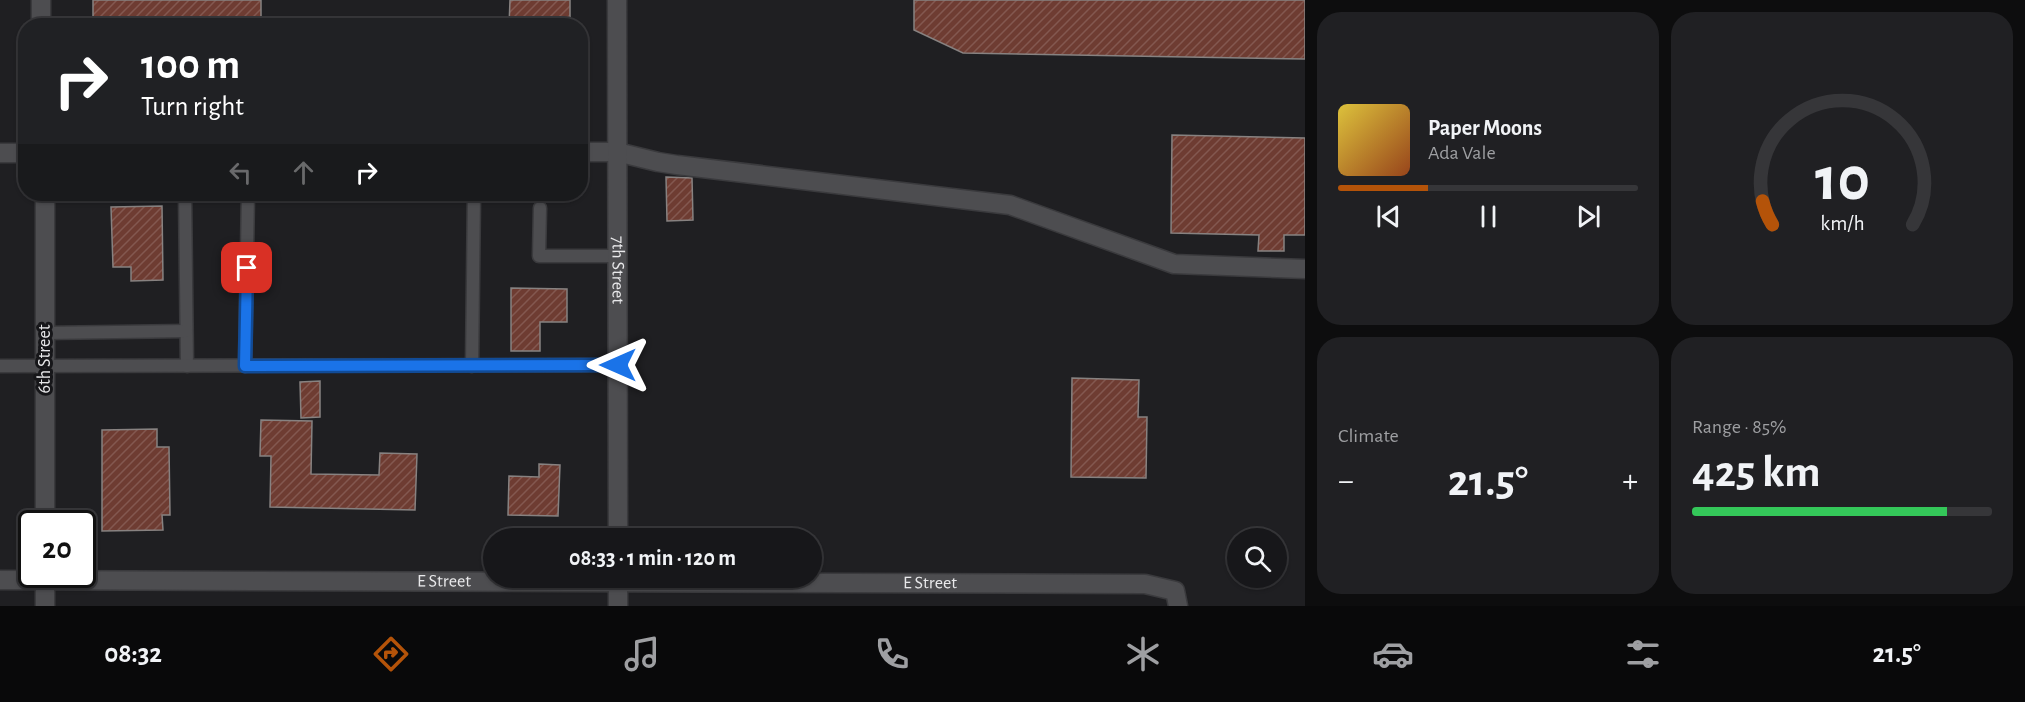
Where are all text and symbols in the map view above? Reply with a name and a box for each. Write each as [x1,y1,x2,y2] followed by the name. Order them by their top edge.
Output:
[42,42,120,120] icon: right
[141,44,240,86] text: 100 m
[141,93,244,120] text: Turn right
[1428,117,1542,139] text: Paper Moons
[1428,143,1496,163] text: Ada Vale
[1815,150,1869,212] text: 10
[224,156,257,189] icon: left
[287,156,320,189] icon: ahead
[350,156,383,189] icon: right
[1372,200,1405,233] icon: previous
[1472,200,1505,233] icon: pause
[1572,200,1605,233] icon: next
[1820,214,1864,235] text: km/h
[608,236,627,304] street label: 7th Street
[221,242,272,293] pin
[230,251,263,284] icon: arrive
[36,324,54,393] street label: 6th Street
[586,333,650,397] position arrow
[1692,417,1787,437] text: Range · 85%
[1338,426,1399,446] text: Climate
[1692,450,1821,495] text: 425 km
[1448,459,1528,504] text: 21.5°
[1338,465,1354,498] text: −
[1622,465,1638,498] text: +
[18,510,96,588] speed limit sign: 20
[1227,528,1287,588] map controls
[1227,528,1287,588] button: search
[569,547,736,569] text: 08:33 · 1 min · 120 m
[417,572,471,591] street label: E Street
[903,574,957,592] street label: E Street
[370,633,412,675] icon: directions
[621,633,663,675] icon: music
[871,633,913,675] icon: phone
[1122,633,1164,675] icon: climate
[1372,633,1414,675] icon: car
[1622,633,1664,675] icon: filters
[104,640,162,667] text: 08:32
[1873,640,1921,667] text: 21.5°

